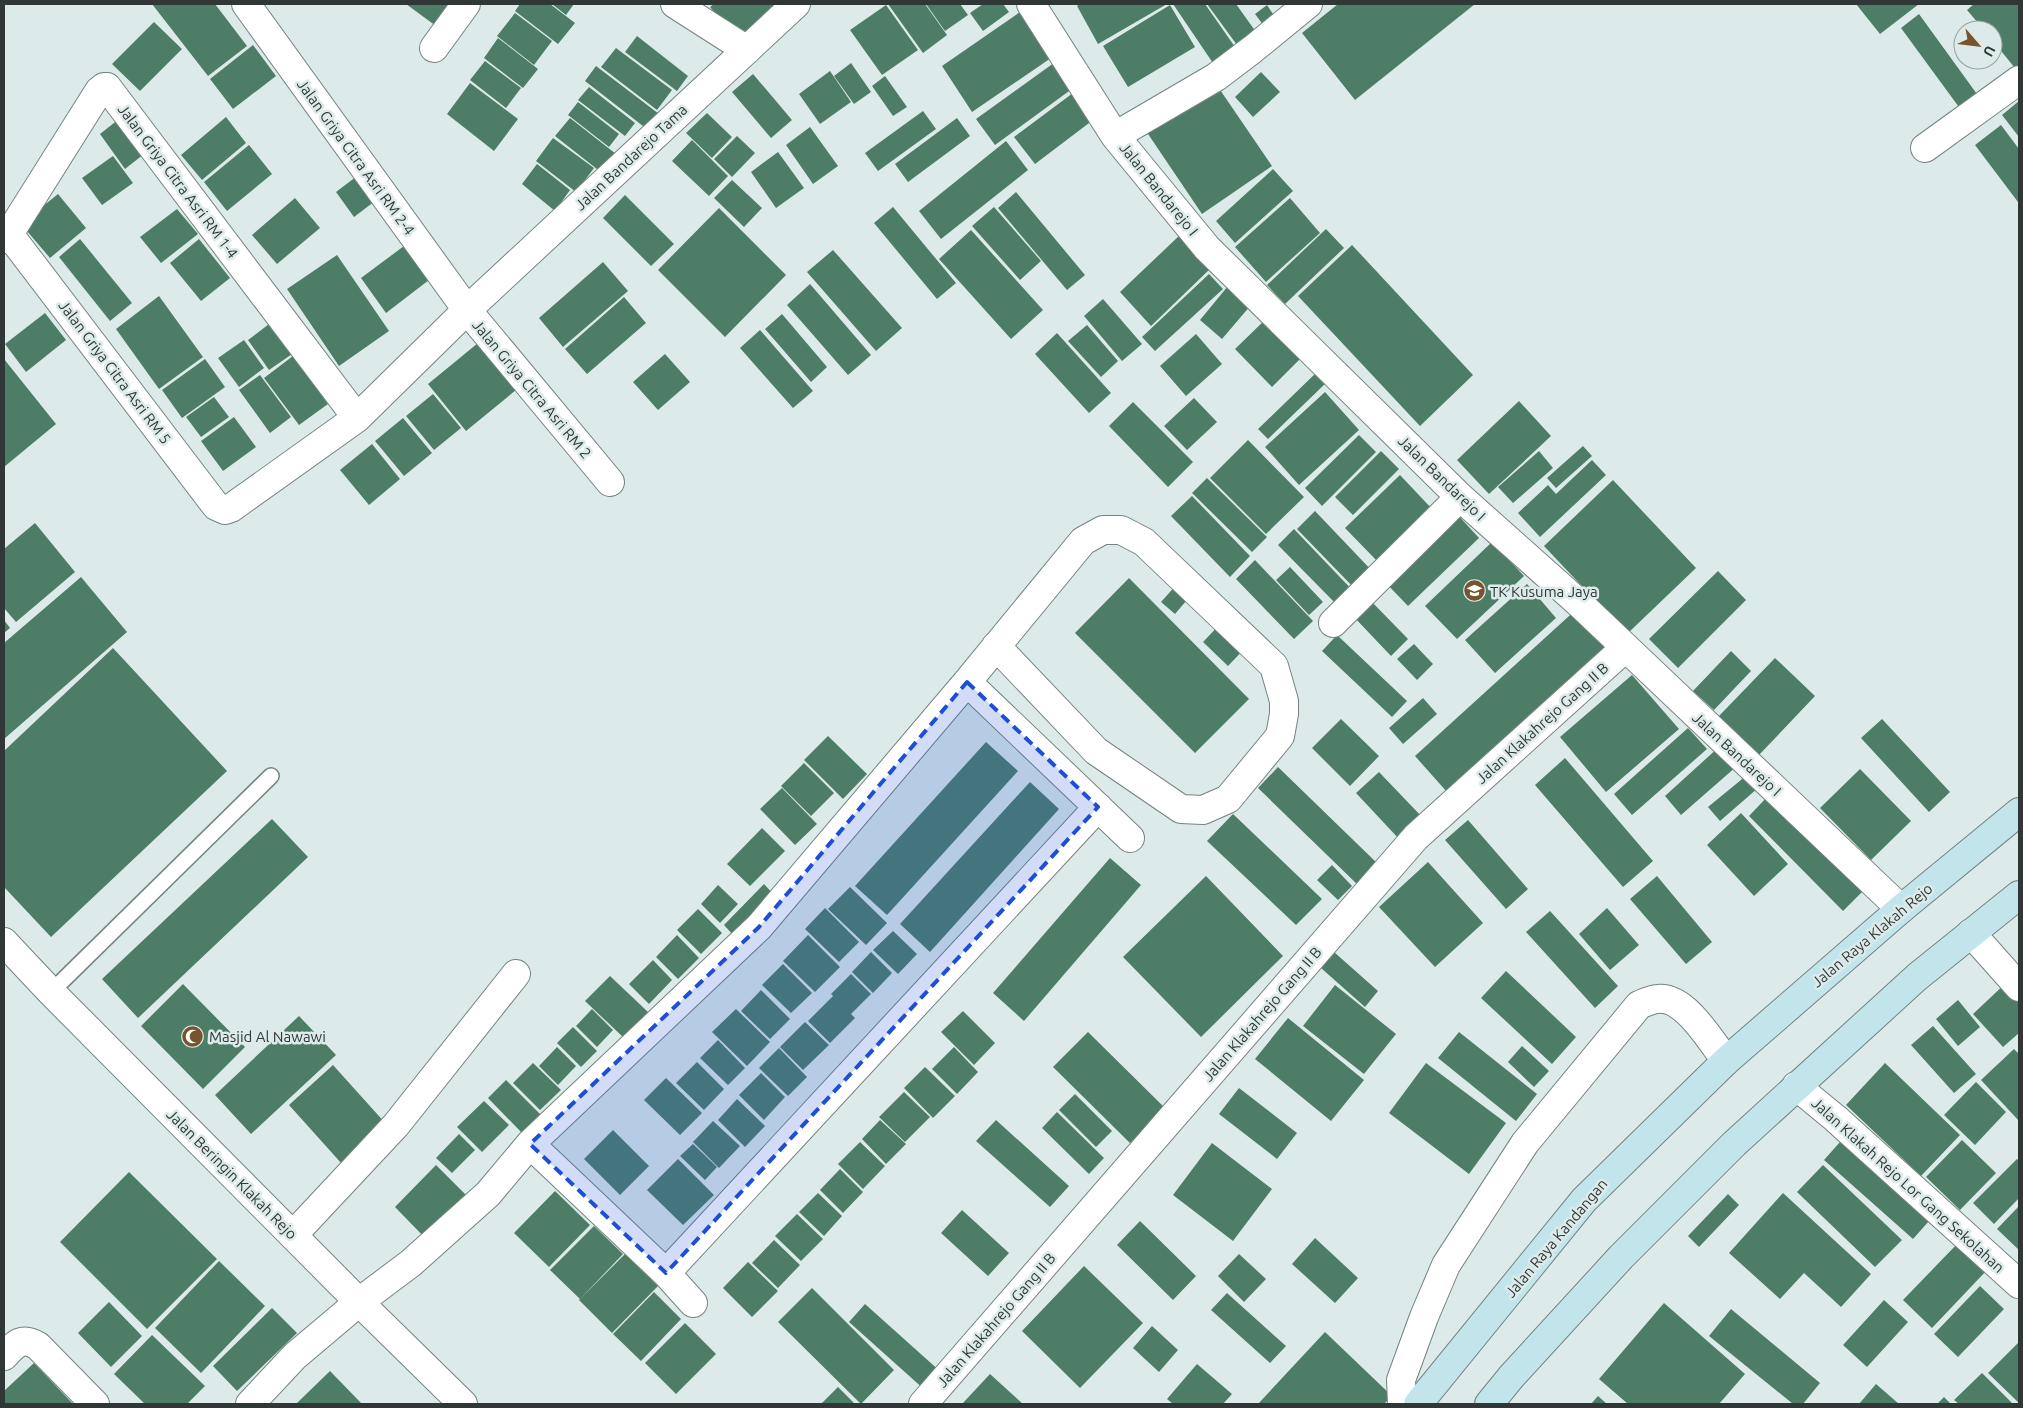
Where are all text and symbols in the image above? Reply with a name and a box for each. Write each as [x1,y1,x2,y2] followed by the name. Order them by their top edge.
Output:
[1953,20,2003,70] north arrow
[1980,43,1999,59] text: U
[294,76,418,238] street label: Jalan Griya Citra Asri RM 2-4
[115,101,241,261] street label: Jalan Griya Citra Asri RM 1-4
[571,101,691,213] street label: Jalan Bandarejo Tama
[1116,139,1202,239] street label: Jalan Bandarejo I
[55,297,175,447] street label: Jalan Griya Citra Asri RM 5
[469,316,595,462] street label: Jalan Griya Citra Asri RM 2
[1395,432,1489,524] street label: Jalan Bandarejo I
[1462,579,1486,603] school or university icon: TK Kusuma Jaya
[1490,583,1598,600] place label: TK Kusuma Jaya
[1472,659,1612,787] street label: Jalan Klakahrejo Gang II B
[1689,709,1785,799] street label: Jalan Bandarejo I
[1808,880,1936,990] street label: Jalan Raya Klakah Rejo
[1199,943,1325,1085] street label: Jalan Klakahrejo Gang II B
[181,1024,205,1048] mosque icon: Masjid Al Nawawi
[209,1028,326,1045] place label: Masjid Al Nawawi
[1808,1094,2008,1276] street label: Jalan Klakah Rejo Lor Gang Sekolahan
[163,1105,301,1243] street label: Jalan Beringin Klakah Rejo
[1501,1175,1611,1301] street label: Jalan Raya Kandangan
[933,1249,1059,1391] street label: Jalan Klakahrejo Gang II B

